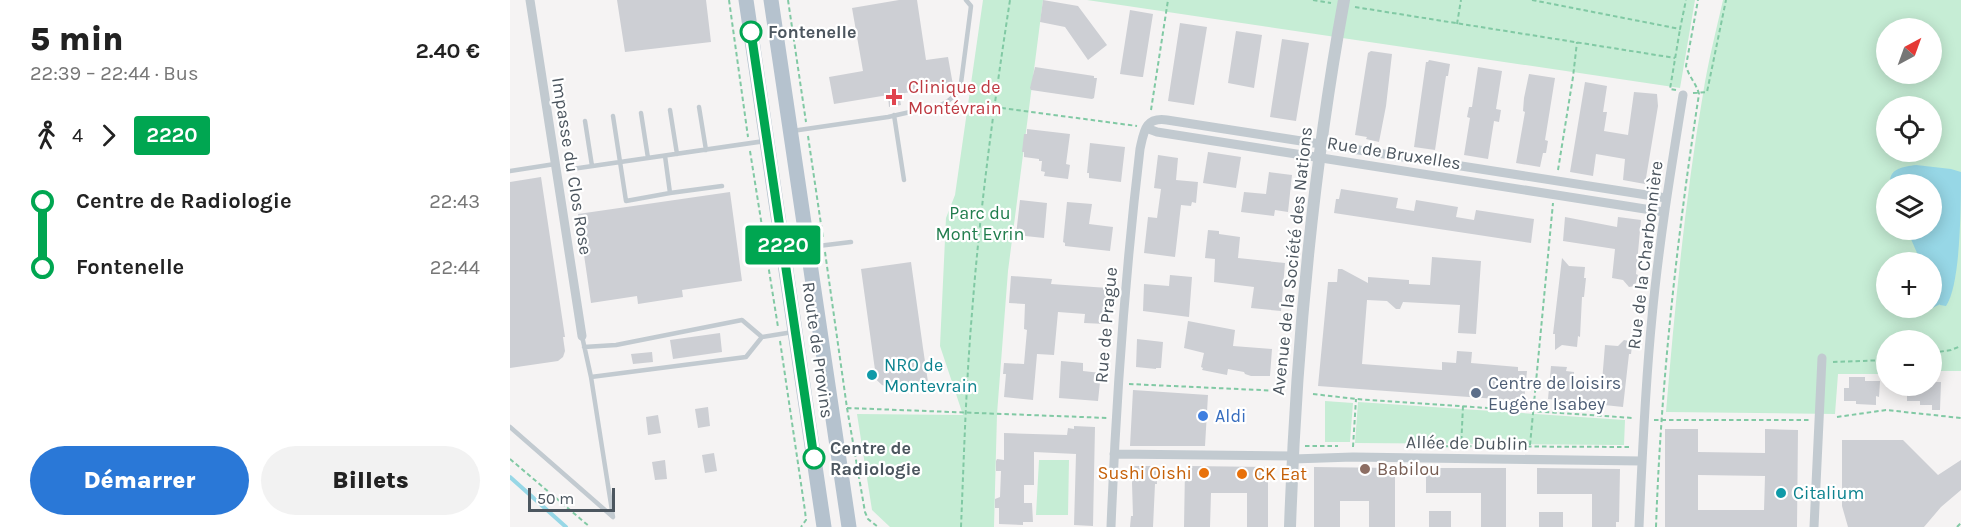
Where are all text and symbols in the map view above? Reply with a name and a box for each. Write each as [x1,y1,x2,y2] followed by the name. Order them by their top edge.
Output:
[1876,18,1942,84] north arrow
[1876,18,1942,396] map controls
[30,20,124,58] text: 5 min
[740,21,762,43] marker: Fontenelle
[768,21,857,43] place label: Fontenelle
[415,38,480,64] text: 2.40 €
[30,62,198,85] text: 22:39 – 22:44 · Bus
[547,75,597,257] street label: Impasse du Clos Rose
[908,76,1002,119] place label: Clinique de Montévrain
[885,88,903,106] marker: Clinique de Montévrain
[1876,96,1942,162] button: locate
[30,119,63,152] icon: walk
[92,119,125,152] icon: forward
[146,123,198,147] text: 2220
[72,124,83,147] text: 4
[1267,126,1317,396] street label: Avenue de la Société des Nations
[1325,132,1463,174] street label: Rue de Bruxelles
[1623,159,1667,351] street label: Rue de la Charbonnière
[1876,174,1942,240] button: layers
[76,188,292,214] text: Centre de Radiologie
[429,190,480,213] text: 22:43
[936,202,1024,245] park label: Parc du Mont Evrin
[741,226,825,264] line badge: 2220
[757,233,809,257] text: 2220
[1876,252,1942,318] button: +
[76,254,184,280] text: Fontenelle
[430,256,480,279] text: 22:44
[1090,266,1122,384] street label: Rue de Prague
[798,280,838,420] street label: Route de Provins
[1876,330,1942,396] button: −
[884,354,978,397] place label: NRO de Montevrain
[865,368,879,382] marker: NRO de Montevrain
[1488,372,1621,415] place label: Centre de loisirs Eugène Isabey
[1469,386,1483,400] marker: Centre de loisirs Eugène Isabey
[1215,405,1246,427] place label: Aldi
[1196,409,1210,423] marker: Aldi
[1406,431,1528,455] street label: Allée de Dublin
[830,437,921,480] place label: Centre de Radiologie
[30,446,249,515] button: Démarrer
[261,446,480,515] button: Billets
[803,447,825,469] marker: Centre de Radiologie
[1377,458,1440,480] place label: Babilou
[1098,462,1192,484] place label: Sushi Oishi
[1358,462,1372,476] marker: Babilou
[1254,463,1307,485] place label: CK Eat
[1197,466,1211,480] marker: Sushi Oishi
[1235,467,1249,481] marker: CK Eat
[1793,482,1864,504] place label: Citalium
[528,485,615,512] scale bar
[1774,486,1788,500] marker: Citalium
[537,489,574,508] text: 50 m

